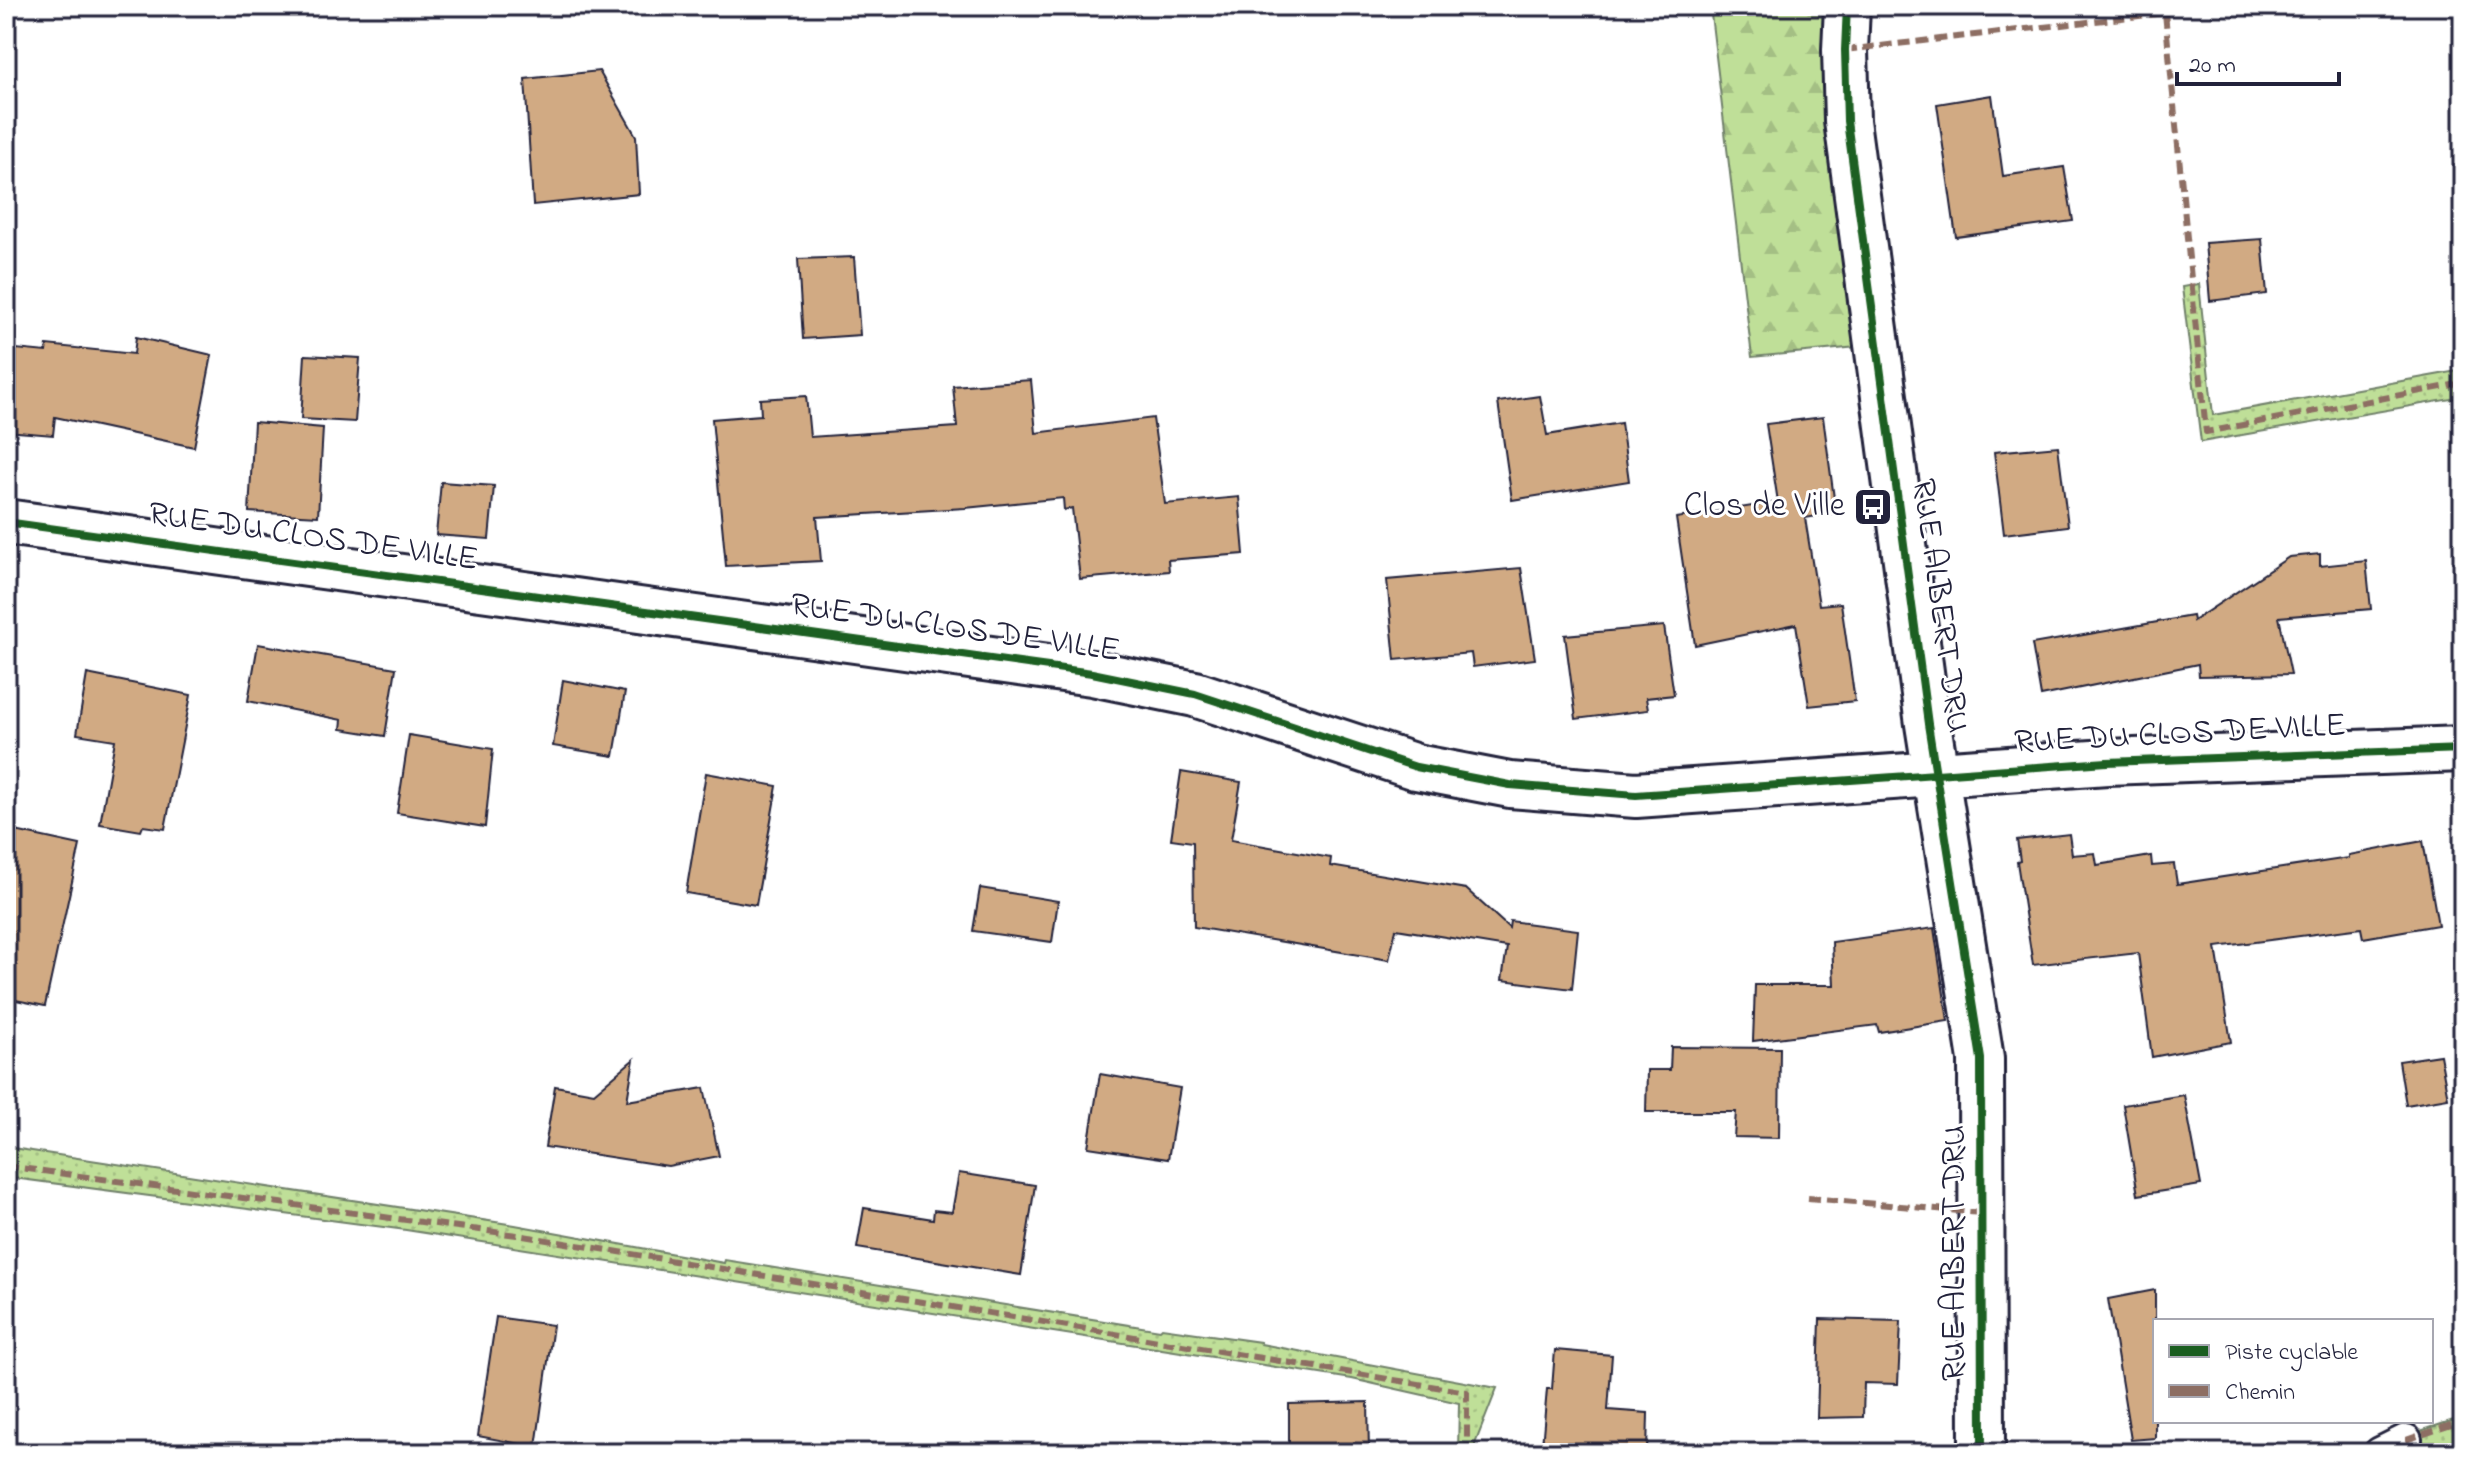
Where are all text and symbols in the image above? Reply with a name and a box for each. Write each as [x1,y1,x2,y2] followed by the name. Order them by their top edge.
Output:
[2177,36,2339,86] scale bar
[2189,49,2236,84] text: 20 m
[1896,476,1982,736] street label: RUE ALBERT DRU
[1684,482,1846,532] place label: Clos de Ville
[1852,486,1894,528] bus stop icon: Clos de Ville
[145,490,481,586] street label: RUE DU CLOS DE VILLE
[787,581,1123,677] street label: RUE DU CLOS DE VILLE
[2013,701,2347,769] street label: RUE DU CLOS DE VILLE
[1931,1125,1981,1381] street label: RUE ALBERT DRU
[2153,1319,2433,1423] legend
[2225,1336,2358,1372] text: Piste cyclable
[2225,1376,2295,1411] text: Chemin

